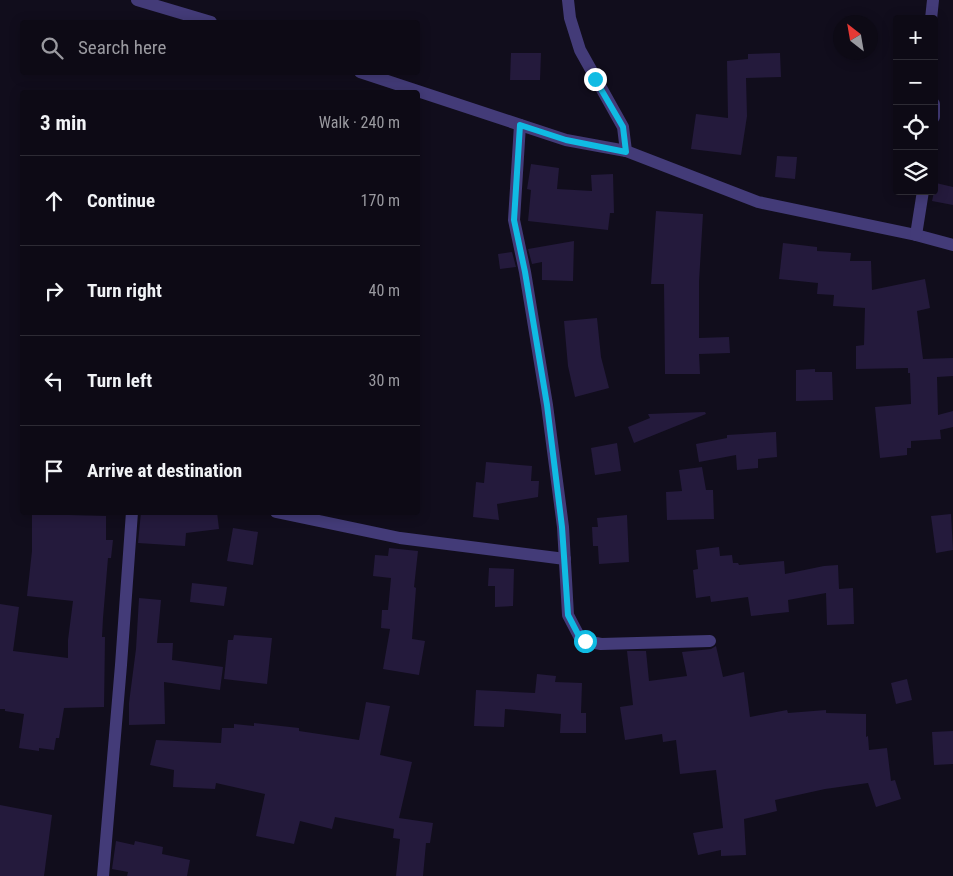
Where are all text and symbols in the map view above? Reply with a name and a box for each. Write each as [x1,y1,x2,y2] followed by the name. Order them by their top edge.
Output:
[833,15,878,60] north arrow
[893,15,938,195] map controls
[893,15,938,60] button: +
[20,20,420,75] search box
[38,34,66,62] icon: search
[78,36,166,59] text: Search here
[893,60,938,105] button: −
[584,68,607,91] route end
[893,105,938,150] button: locate
[40,111,87,135] text: 3 min
[319,113,400,132] text: Walk · 240 m
[893,150,938,195] button: layers
[40,187,68,215] icon: ahead
[87,189,155,212] text: Continue
[361,191,400,210] text: 170 m
[40,277,68,305] icon: right
[87,279,162,302] text: Turn right
[368,281,400,300] text: 40 m
[40,367,68,395] icon: left
[87,369,152,392] text: Turn left
[368,371,400,390] text: 30 m
[40,457,68,485] icon: arrive
[87,459,242,482] text: Arrive at destination
[574,630,597,653] route start

